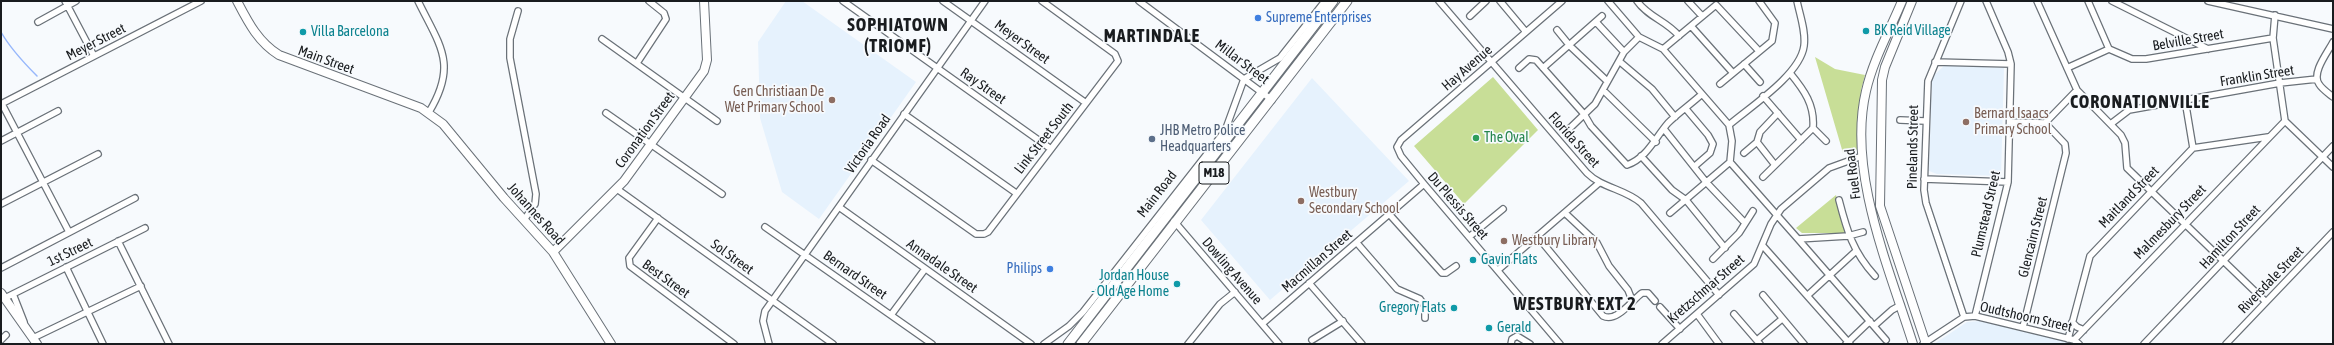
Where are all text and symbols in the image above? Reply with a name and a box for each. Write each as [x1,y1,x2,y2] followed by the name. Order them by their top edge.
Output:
[1266,10,1371,26] place label: Supreme Enterprises
[1253,13,1263,23] marker: Supreme Enterprises
[847,14,949,56] district label: SOPHIATOWN (TRIOMF)
[991,16,1053,68] street label: Meyer Street
[64,20,128,64] street label: Meyer Street
[1874,23,1951,39] place label: BK Reid Village
[311,24,389,40] place label: Villa Barcelona
[1104,25,1200,47] district label: MARTINDALE
[2151,25,2225,55] street label: Belville Street
[1861,26,1871,36] marker: BK Reid Village
[298,27,308,37] marker: Villa Barcelona
[1212,36,1272,88] street label: Millar Street
[296,42,356,78] street label: Main Street
[1438,42,1496,94] street label: Hay Avenue
[2219,62,2295,90] street label: Franklin Street
[957,64,1009,108] street label: Ray Street
[725,84,824,116] place label: Gen Christiaan De Wet Primary School
[612,89,678,171] street label: Coronation Street
[2070,91,2210,113] district label: CORONATIONVILLE
[827,95,837,105] marker: Gen Christiaan De Wet Primary School
[1011,99,1077,177] street label: Link Street South
[1904,105,1922,189] street label: Pinelands Street
[1974,106,2051,138] place label: Bernard Isaacs Primary School
[1545,109,1603,171] street label: Florida Street
[842,111,894,177] street label: Victoria Road
[1961,117,1971,127] marker: Bernard Isaacs Primary School
[1160,123,1245,156] place label: JHB Metro Police Headquarters
[1484,130,1529,146] place label: The Oval
[1471,133,1481,143] marker: The Oval
[1147,134,1157,144] marker: JHB Metro Police Headquarters
[1842,148,1864,200] street label: Fuel Road
[1199,162,1229,184] road number: M18
[2095,163,2163,231] street label: Maitland Street
[1134,167,1180,221] street label: Main Road
[1424,169,1492,243] street label: Du Plessis Street
[1968,169,2004,259] street label: Plumstead Street
[504,179,568,249] street label: Johannes Road
[2130,181,2210,263] street label: Malmesbury Street
[1309,185,1399,218] place label: Westbury Secondary School
[2015,195,2051,279] street label: Glencairn Street
[1296,196,1306,206] marker: Westbury Secondary School
[2196,201,2264,273] street label: Hamilton Street
[1278,226,1356,296] street label: Macmillan Street
[1512,233,1598,249] place label: Westbury Library
[45,234,95,270] street label: 1st Street
[1198,234,1266,308] street label: Dowling Avenue
[903,235,981,297] street label: Annadale Street
[707,236,757,278] street label: Sol Street
[1499,236,1509,246] marker: Westbury Library
[2235,243,2307,317] street label: Riversdale Street
[820,247,890,303] street label: Bernard Street
[1664,251,1748,327] street label: Kretzschmar Street
[1481,252,1537,268] place label: Gavin Flats
[1468,255,1478,265] marker: Gavin Flats
[639,256,693,302] street label: Best Street
[1007,261,1042,277] place label: Philips
[1045,264,1055,274] marker: Philips
[1091,268,1169,300] place label: Jordan House - Old Age Home
[1172,279,1182,289] marker: Jordan House - Old Age Home
[1513,293,1637,315] district label: WESTBURY EXT 2
[1978,298,2074,336] street label: Oudtshoorn Street
[1379,300,1446,316] place label: Gregory Flats
[1449,303,1459,313] marker: Gregory Flats
[1497,320,1531,336] place label: Gerald
[1484,323,1494,333] marker: Gerald

